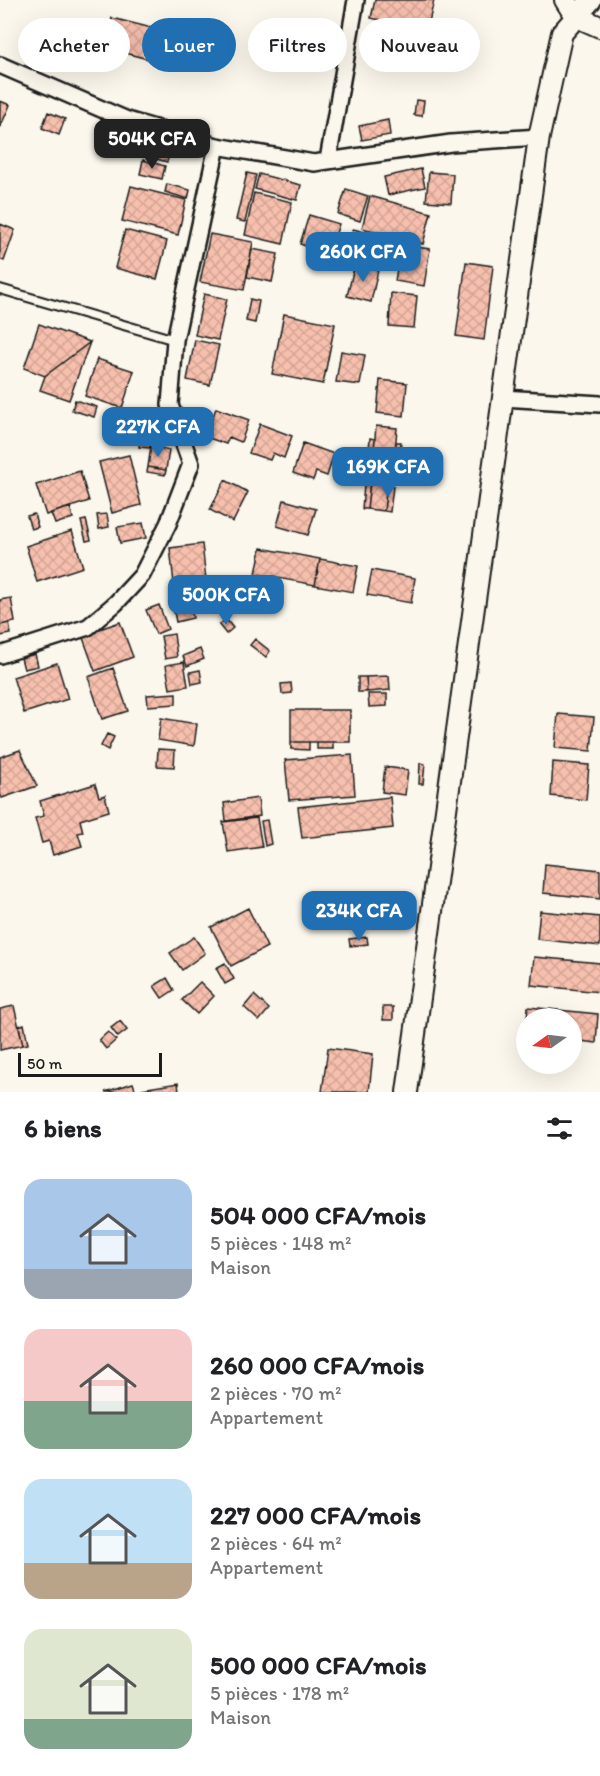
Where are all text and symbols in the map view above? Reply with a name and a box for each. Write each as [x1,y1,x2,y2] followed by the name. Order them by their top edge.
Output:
[18,18,130,72] chip: Acheter
[142,18,236,72] chip: Louer
[248,18,347,72] chip: Filtres
[359,18,480,72] chip: Nouveau
[90,119,214,170] pin: 504K CFA
[108,126,196,150] text: 504K CFA
[301,232,425,283] pin: 260K CFA
[320,239,406,263] text: 260K CFA
[96,407,220,458] pin: 227K CFA
[116,414,200,438] text: 227K CFA
[326,447,450,498] pin: 169K CFA
[346,454,430,478] text: 169K CFA
[164,575,288,626] pin: 500K CFA
[182,582,270,606] text: 500K CFA
[297,891,421,942] pin: 234K CFA
[316,898,402,922] text: 234K CFA
[516,1008,582,1074] north arrow
[516,1008,582,1074] map controls
[18,1050,162,1078] scale bar
[27,1054,62,1073] text: 50 m
[24,1112,102,1144] text: 6 biens
[543,1112,576,1145] icon: filters
[210,1199,426,1231] text: 504 000 CFA/mois
[72,1203,144,1275] icon: home
[210,1231,351,1255] text: 5 pièces · 148 m²
[210,1255,271,1279] text: Maison
[210,1349,424,1381] text: 260 000 CFA/mois
[72,1353,144,1425] icon: home
[210,1381,341,1405] text: 2 pièces · 70 m²
[210,1405,323,1429] text: Appartement
[210,1499,421,1531] text: 227 000 CFA/mois
[72,1503,144,1575] icon: home
[210,1531,342,1555] text: 2 pièces · 64 m²
[210,1555,323,1579] text: Appartement
[210,1649,426,1681] text: 500 000 CFA/mois
[72,1653,144,1725] icon: home
[210,1681,349,1705] text: 5 pièces · 178 m²
[210,1705,271,1729] text: Maison

